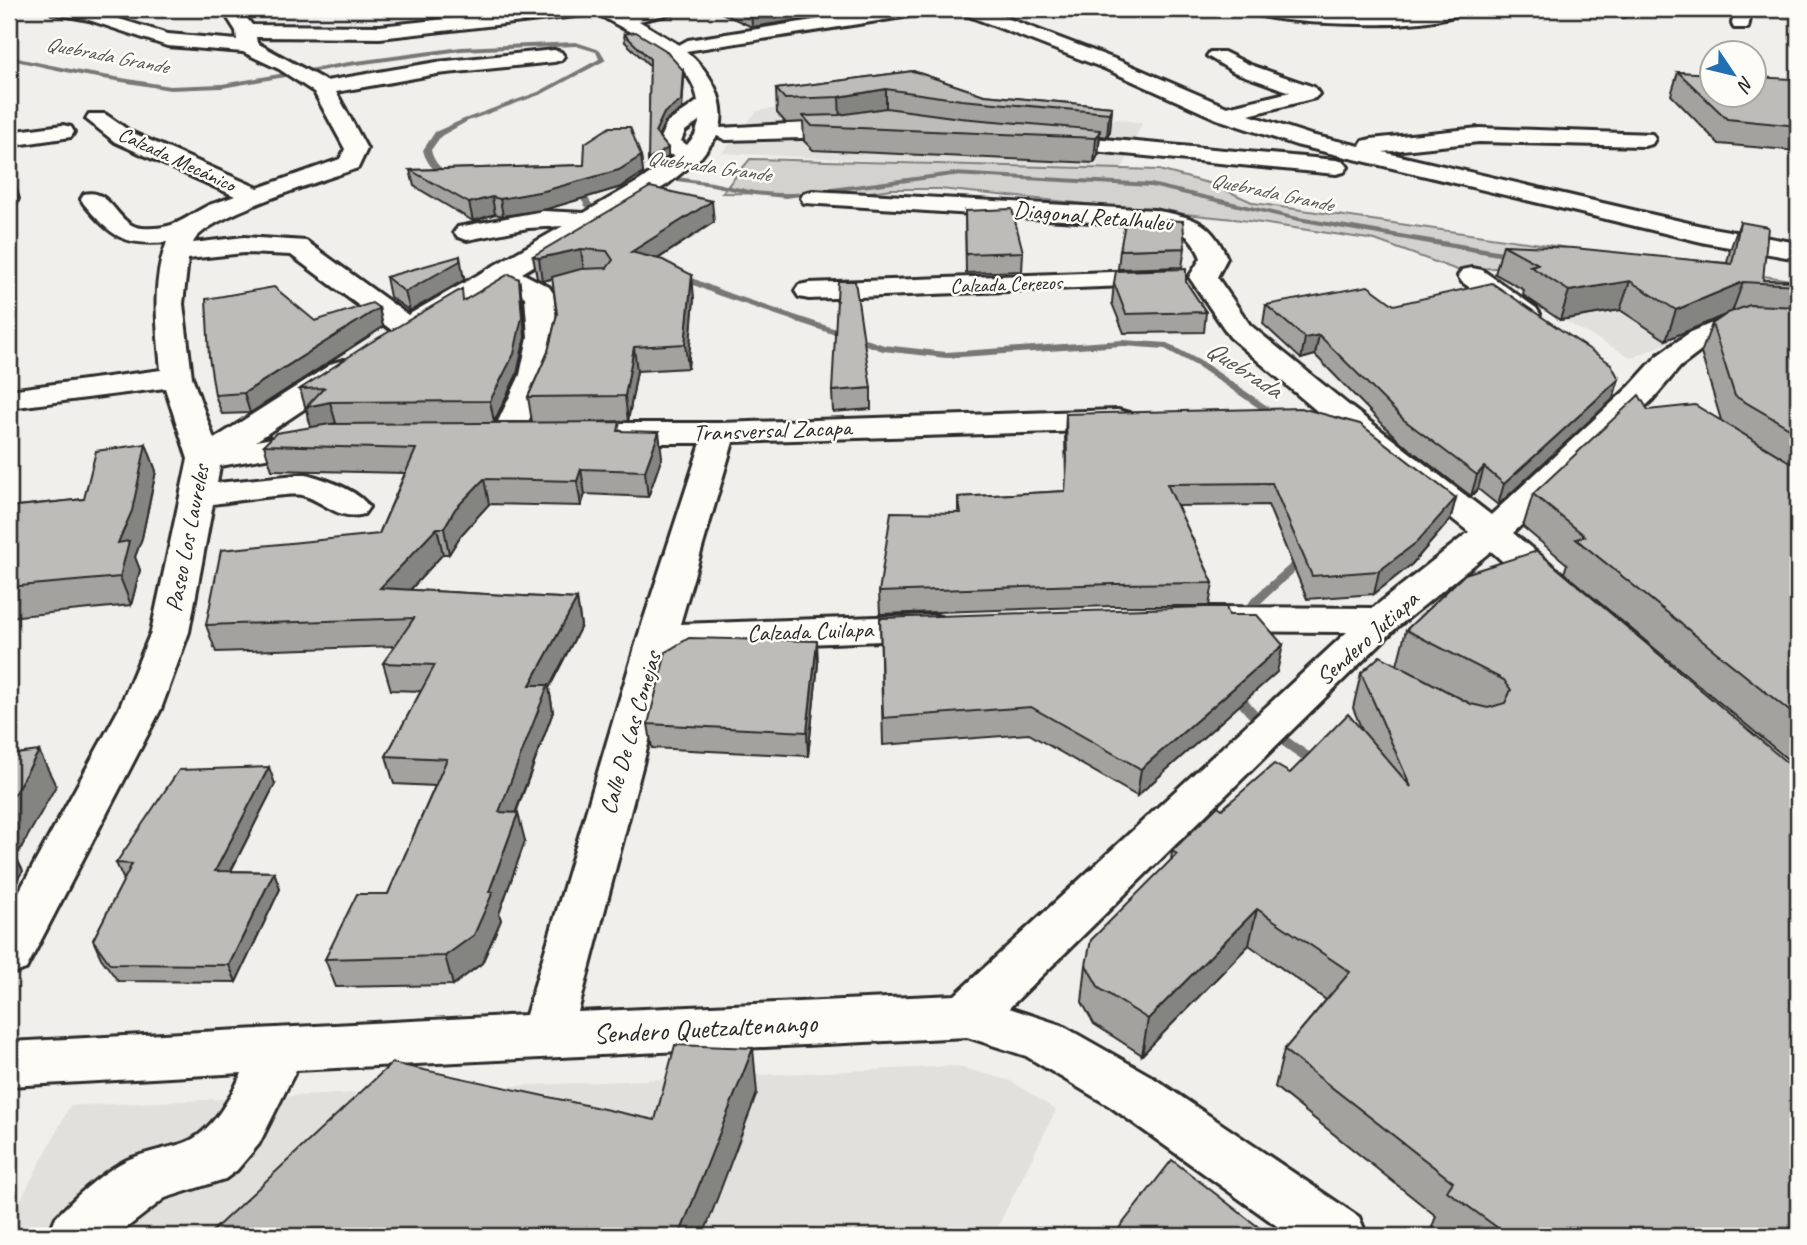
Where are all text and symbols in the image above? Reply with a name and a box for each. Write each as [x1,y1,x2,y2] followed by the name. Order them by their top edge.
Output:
[44,30,173,80] water label: Quebrada Grande
[1699,38,1769,108] north arrow
[1731,71,1759,98] text: N
[114,121,242,199] street label: Calzada Mecánico
[646,145,775,188] water label: Quebrada Grande
[1209,166,1338,218] water label: Quebrada Grande
[1012,194,1176,238] street label: Diagonal Retalhuleu
[950,269,1064,299] street label: Calzada Cerezos
[1200,332,1290,407] water label: Quebrada
[692,412,854,448] street label: Transversal Zacapa
[158,460,216,614] street label: Paseo Los Laureles
[1310,583,1426,692] street label: Sendero Jutiapa
[746,614,875,648] street label: Calzada Cuilapa
[592,646,668,818] street label: Calle De Las Conejas
[592,1005,820,1051] street label: Sendero Quetzaltenango

